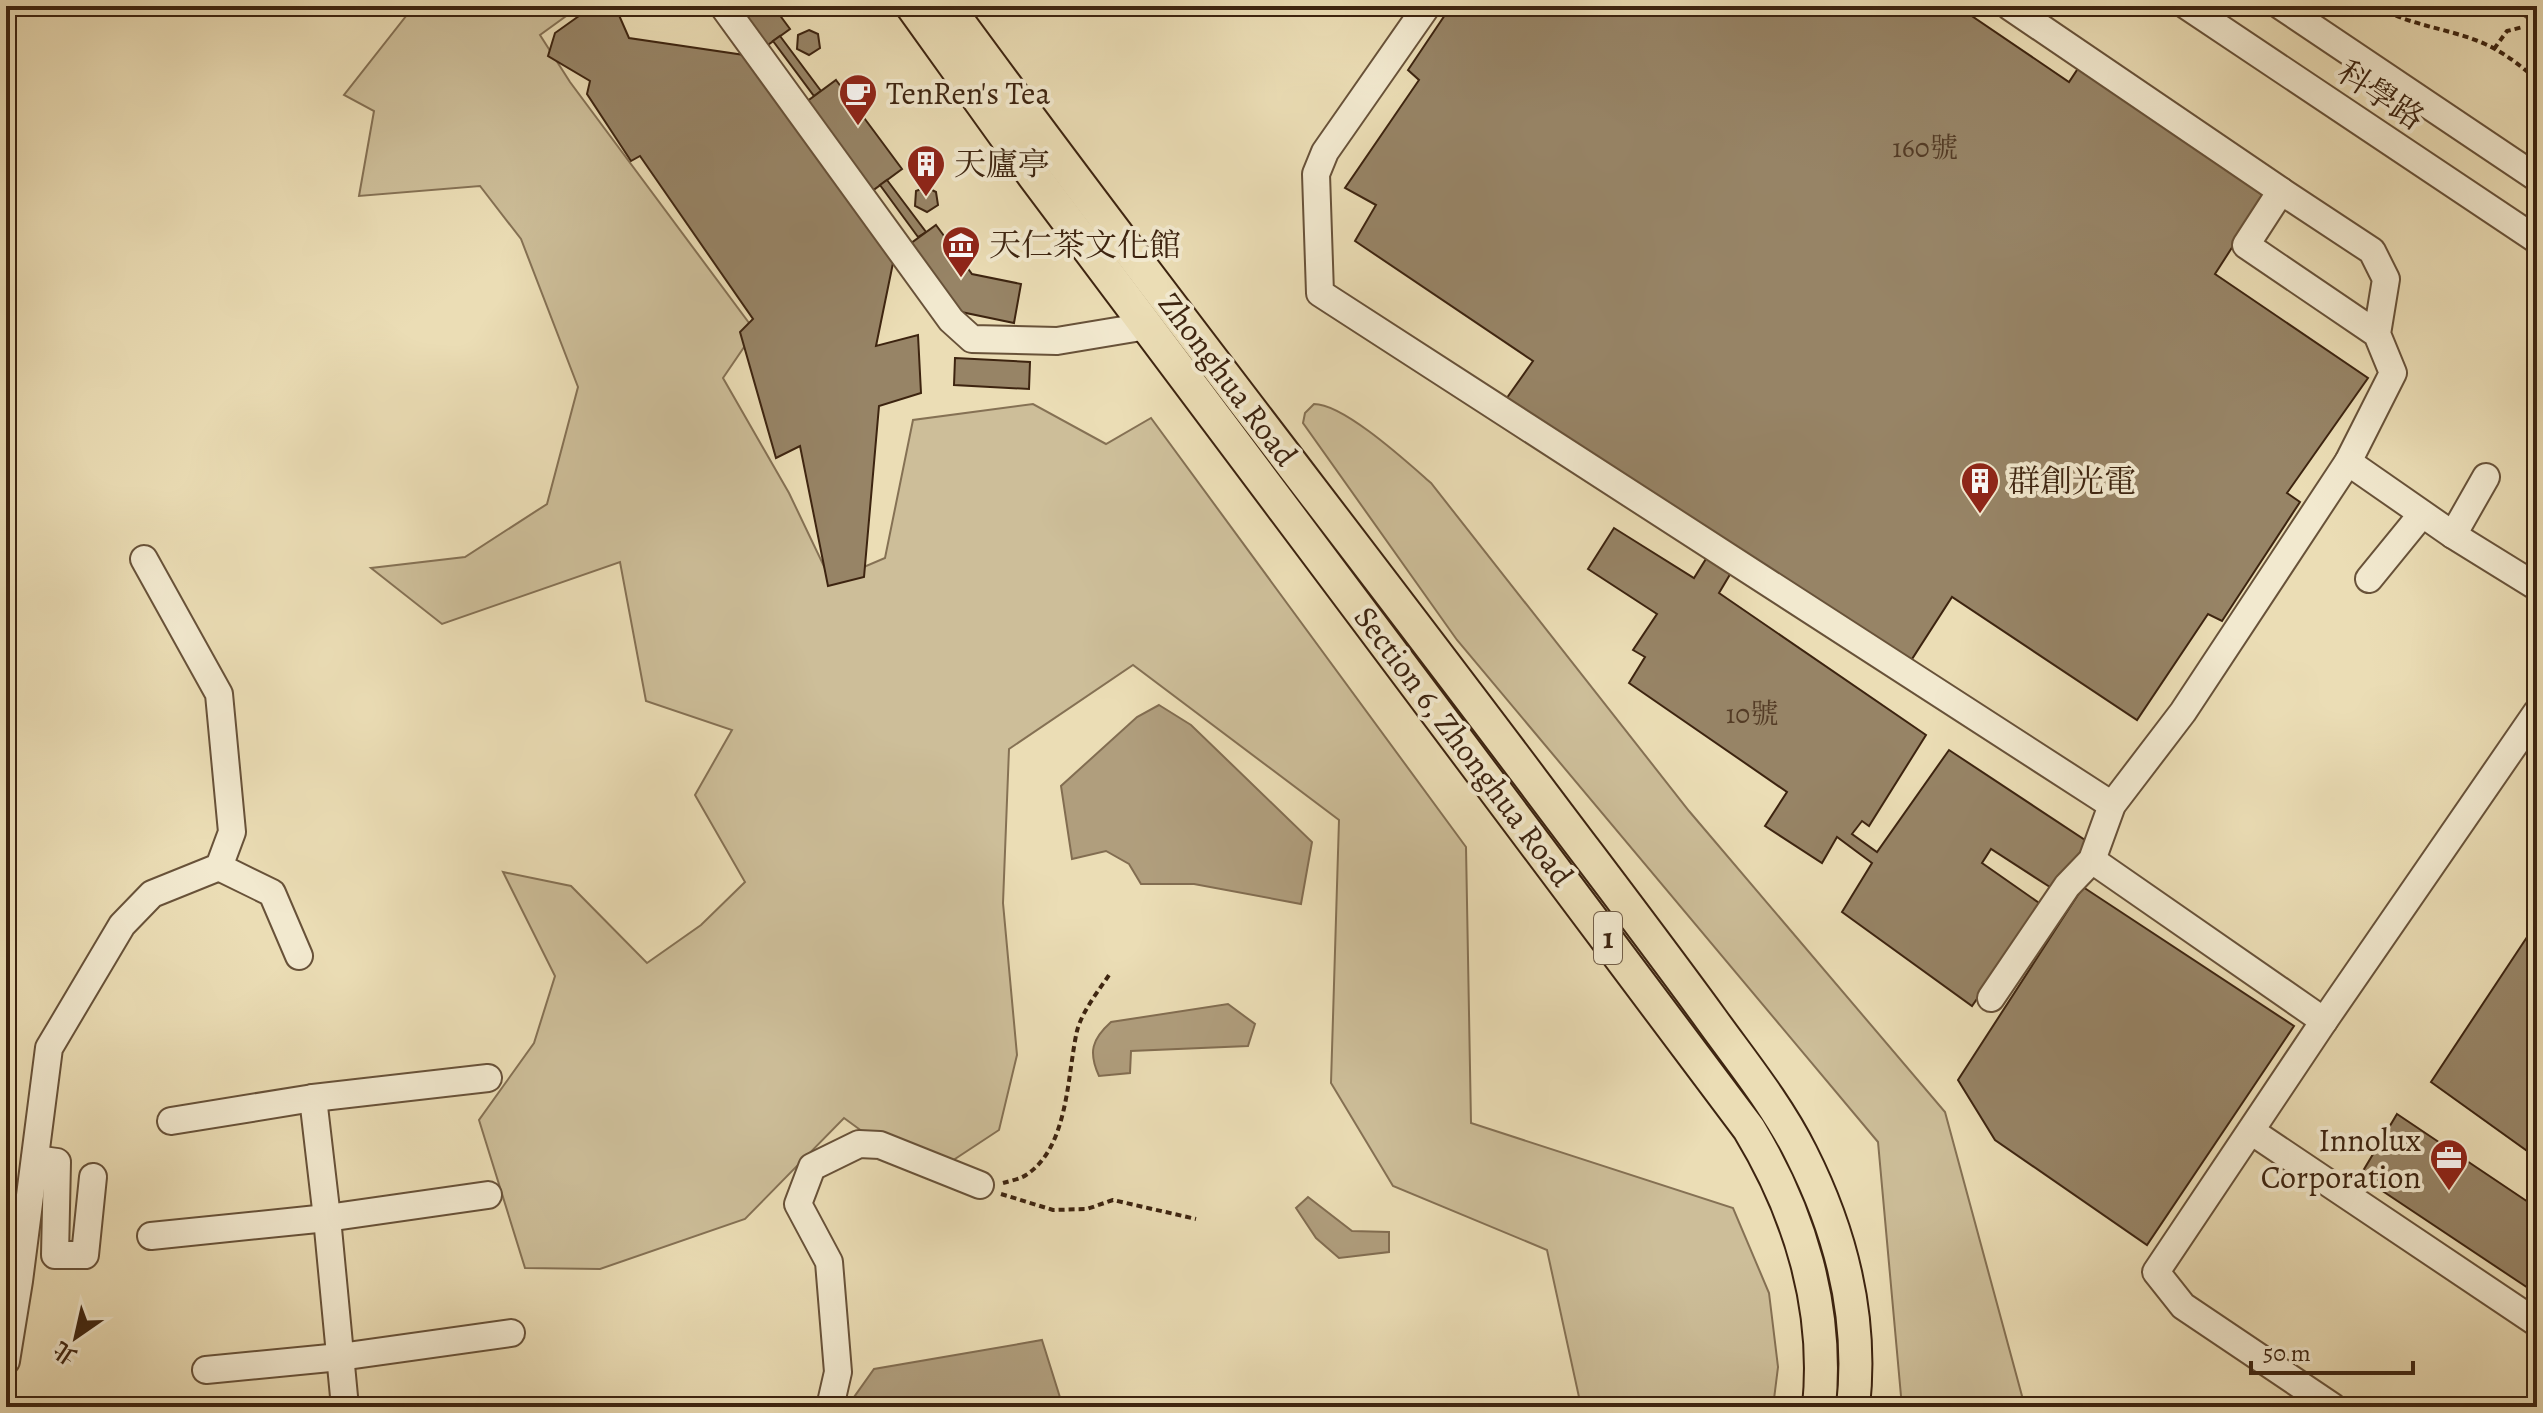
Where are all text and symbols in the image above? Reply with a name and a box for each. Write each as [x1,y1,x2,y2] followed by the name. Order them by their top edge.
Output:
[2329,50,2433,140] street label: 科學路
[886,71,1050,115] place label: TenRen's Tea
[837,72,879,127] cafe icon: TenRen's Tea
[1892,129,1958,167] house number: 160號
[954,142,1050,186] place label: 天廬亭
[905,143,947,198] building icon: 天廬亭
[989,223,1181,267] place label: 天仁茶文化館
[940,224,982,279] museum icon: 天仁茶文化館
[1148,283,1308,476] street label: Zhonghua Road
[2008,459,2136,503] place label: 群創光電
[1959,460,2001,515] building icon: 群創光電
[1344,597,1585,896] street label: Section 6, Zhonghua Road
[1726,695,1778,733] house number: 10號
[1594,912,1622,964] road number: 1
[2261,1118,2421,1199] place label: Innolux Corporation
[2428,1137,2470,1192] office icon: Innolux Corporation
[36,1297,116,1377] north arrow
[2251,1325,2413,1375] scale bar
[48,1334,83,1371] text: 北
[2263,1337,2311,1369] text: 50 m

